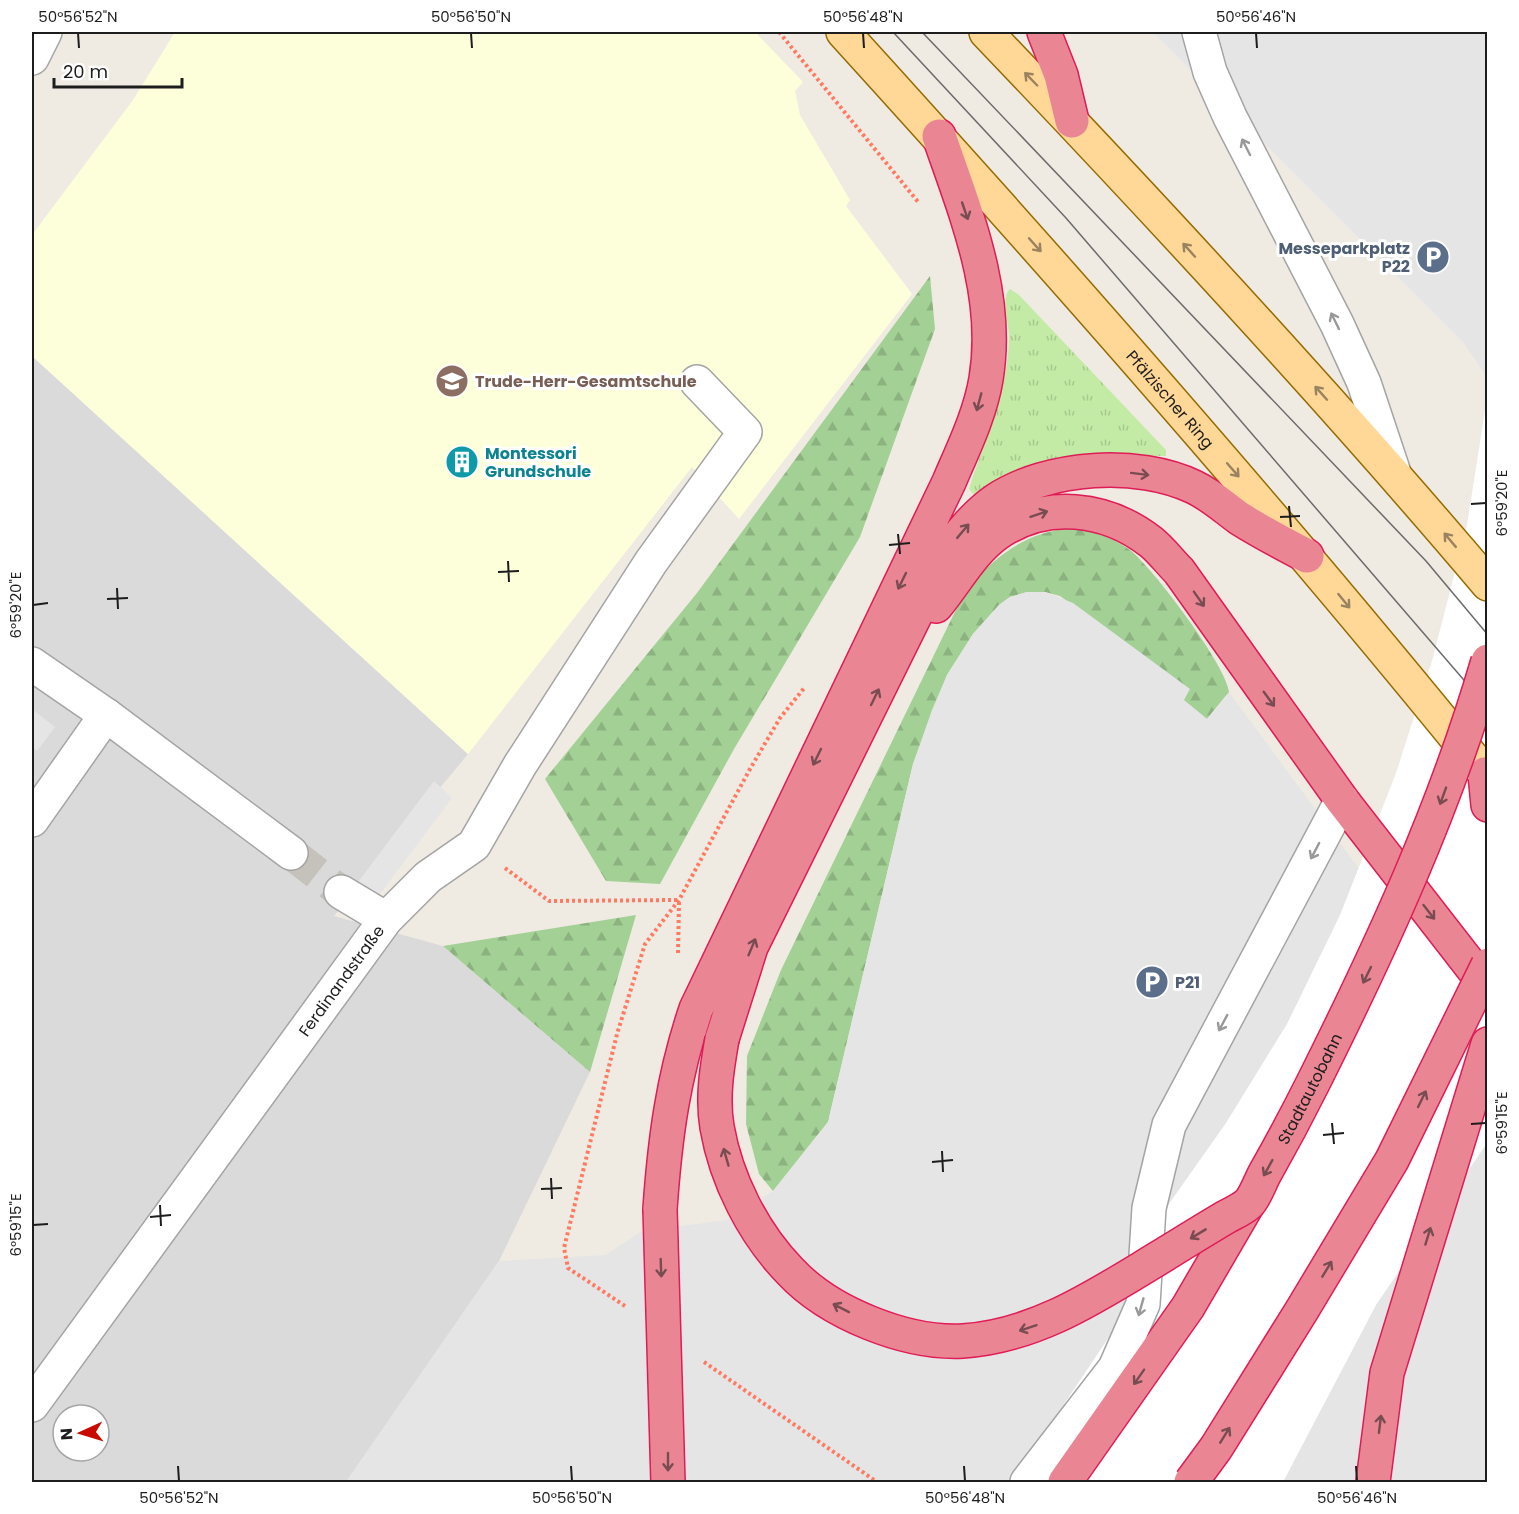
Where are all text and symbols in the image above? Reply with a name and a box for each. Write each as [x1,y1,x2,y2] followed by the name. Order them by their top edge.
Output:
[38,6,118,27] text: 50°56'52"N
[431,6,511,27] text: 50°56'50"N
[823,6,903,27] text: 50°56'48"N
[1216,6,1296,27] text: 50°56'46"N
[54,51,182,89] scale bar
[63,59,108,84] text: 20 m
[1024,72,1038,87] one-way arrow
[1240,139,1251,157] one-way arrow
[961,201,972,220] one-way arrow
[1028,237,1042,252] one-way arrow
[1278,237,1410,278] place label: Messeparkplatz P22
[1415,239,1451,275] parking icon: Messeparkplatz P22
[1182,242,1196,257] one-way arrow
[1329,312,1341,330] one-way arrow
[1121,345,1219,454] street label: Pfälzischer Ring
[434,363,470,399] school or university icon: Trude-Herr-Gesamtschule
[475,370,697,393] place label: Trude-Herr-Gesamtschule
[1314,386,1328,401] one-way arrow
[973,392,985,411] one-way arrow
[485,442,591,483] place label: Montessori Grundschule
[444,444,480,480] building icon: Montessori Grundschule
[1227,462,1240,478] one-way arrow
[1129,469,1149,480] one-way arrow
[1491,469,1512,537] text: 6°59'20"E
[1029,508,1048,519] one-way arrow
[956,523,969,539] one-way arrow
[1443,533,1457,548] one-way arrow
[5,571,26,639] text: 6°59'20"E
[895,571,907,589] one-way arrow
[1193,591,1205,607] one-way arrow
[1337,593,1351,608] one-way arrow
[870,688,882,706] one-way arrow
[1263,690,1276,706] one-way arrow
[811,747,823,765] one-way arrow
[1437,786,1448,805] one-way arrow
[1309,842,1320,860] one-way arrow
[1423,904,1436,920] one-way arrow
[293,920,390,1041] street label: Ferdinandstraße
[747,938,758,956] one-way arrow
[1134,964,1170,1000] parking icon: P21
[1360,966,1372,984] one-way arrow
[1175,971,1200,994] place label: P21
[1217,1014,1228,1032] one-way arrow
[1272,1029,1348,1149] street label: Stadtautobahn
[1417,1090,1428,1108] one-way arrow
[1491,1091,1512,1155] text: 6°59'15"E
[720,1148,731,1167] one-way arrow
[1262,1159,1274,1176] one-way arrow
[5,1193,26,1257] text: 6°59'15"E
[1423,1227,1434,1246] one-way arrow
[1190,1228,1207,1240] one-way arrow
[656,1257,667,1277] one-way arrow
[1321,1261,1333,1278] one-way arrow
[1134,1297,1146,1316] one-way arrow
[832,1301,850,1313] one-way arrow
[1019,1323,1038,1334] one-way arrow
[1133,1369,1145,1385] one-way arrow
[51,1403,111,1463] north arrow
[1375,1415,1386,1435] one-way arrow
[55,1427,78,1441] text: N
[1219,1427,1231,1444] one-way arrow
[663,1452,674,1472] one-way arrow
[139,1487,219,1508] text: 50°56'52"N
[532,1487,612,1508] text: 50°56'50"N
[925,1487,1005,1508] text: 50°56'48"N
[1317,1487,1397,1508] text: 50°56'46"N

